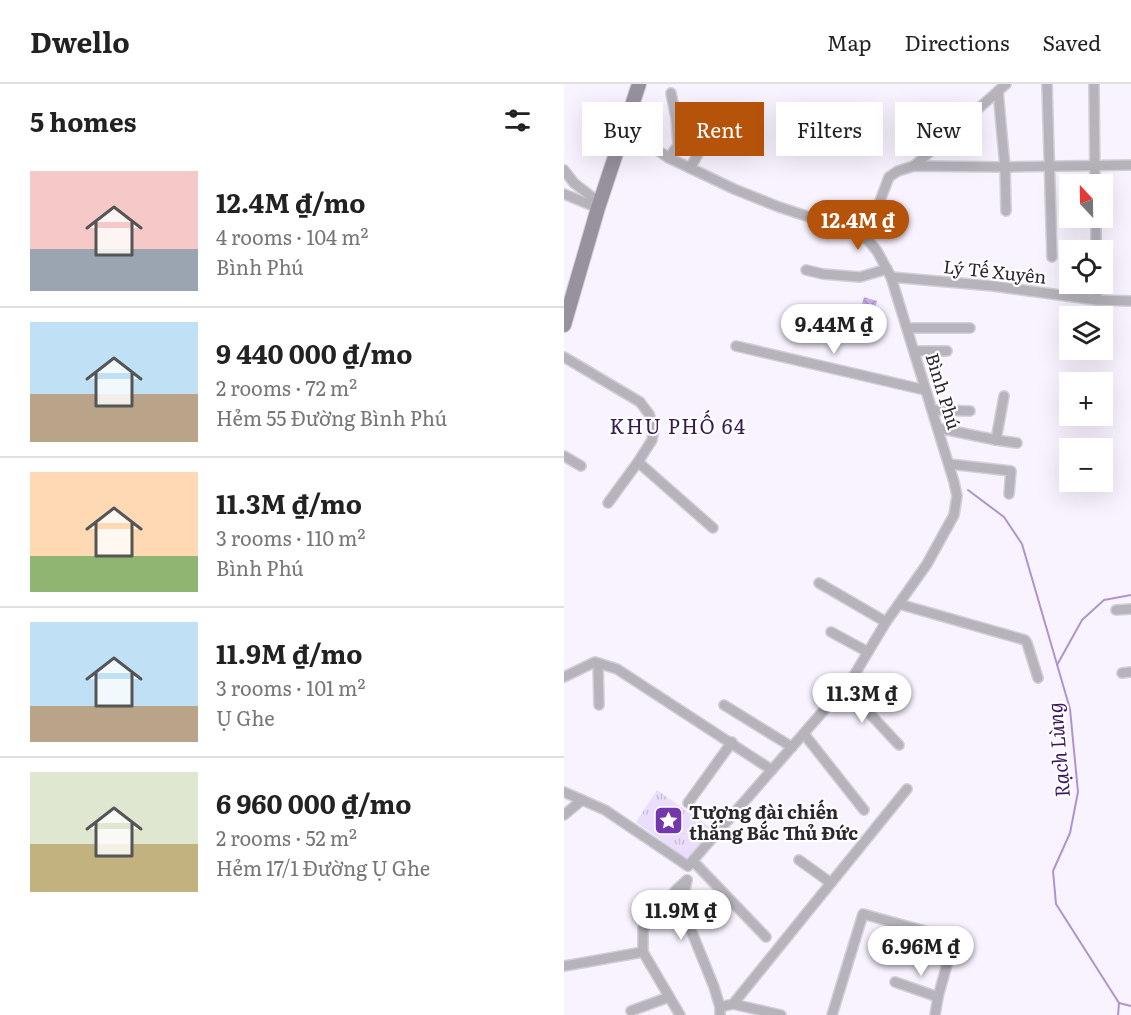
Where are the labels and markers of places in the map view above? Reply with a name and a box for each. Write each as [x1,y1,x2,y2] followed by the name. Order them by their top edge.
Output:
[803,200,913,251] pin: 12.4M ₫
[779,304,889,355] pin: 9.44M ₫
[807,673,917,724] pin: 11.3M ₫
[689,798,858,846] place label: Tượng đài chiến thắng Bắc Thủ Đức
[652,805,684,837] place icon: Tượng đài chiến thắng Bắc Thủ Đức
[626,890,736,941] pin: 11.9M ₫
[866,926,976,977] pin: 6.96M ₫

